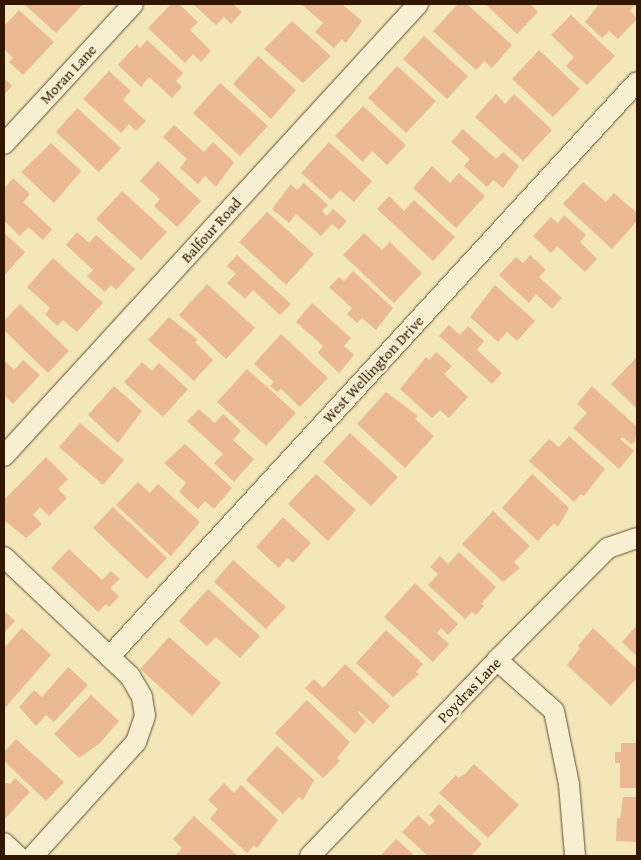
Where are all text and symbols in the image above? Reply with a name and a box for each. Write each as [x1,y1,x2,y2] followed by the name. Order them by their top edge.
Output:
[36,41,100,107] street label: Moran Lane
[177,194,245,266] street label: Balfour Road
[319,312,427,426] street label: West Wellington Drive
[434,654,504,726] street label: Poydras Lane

